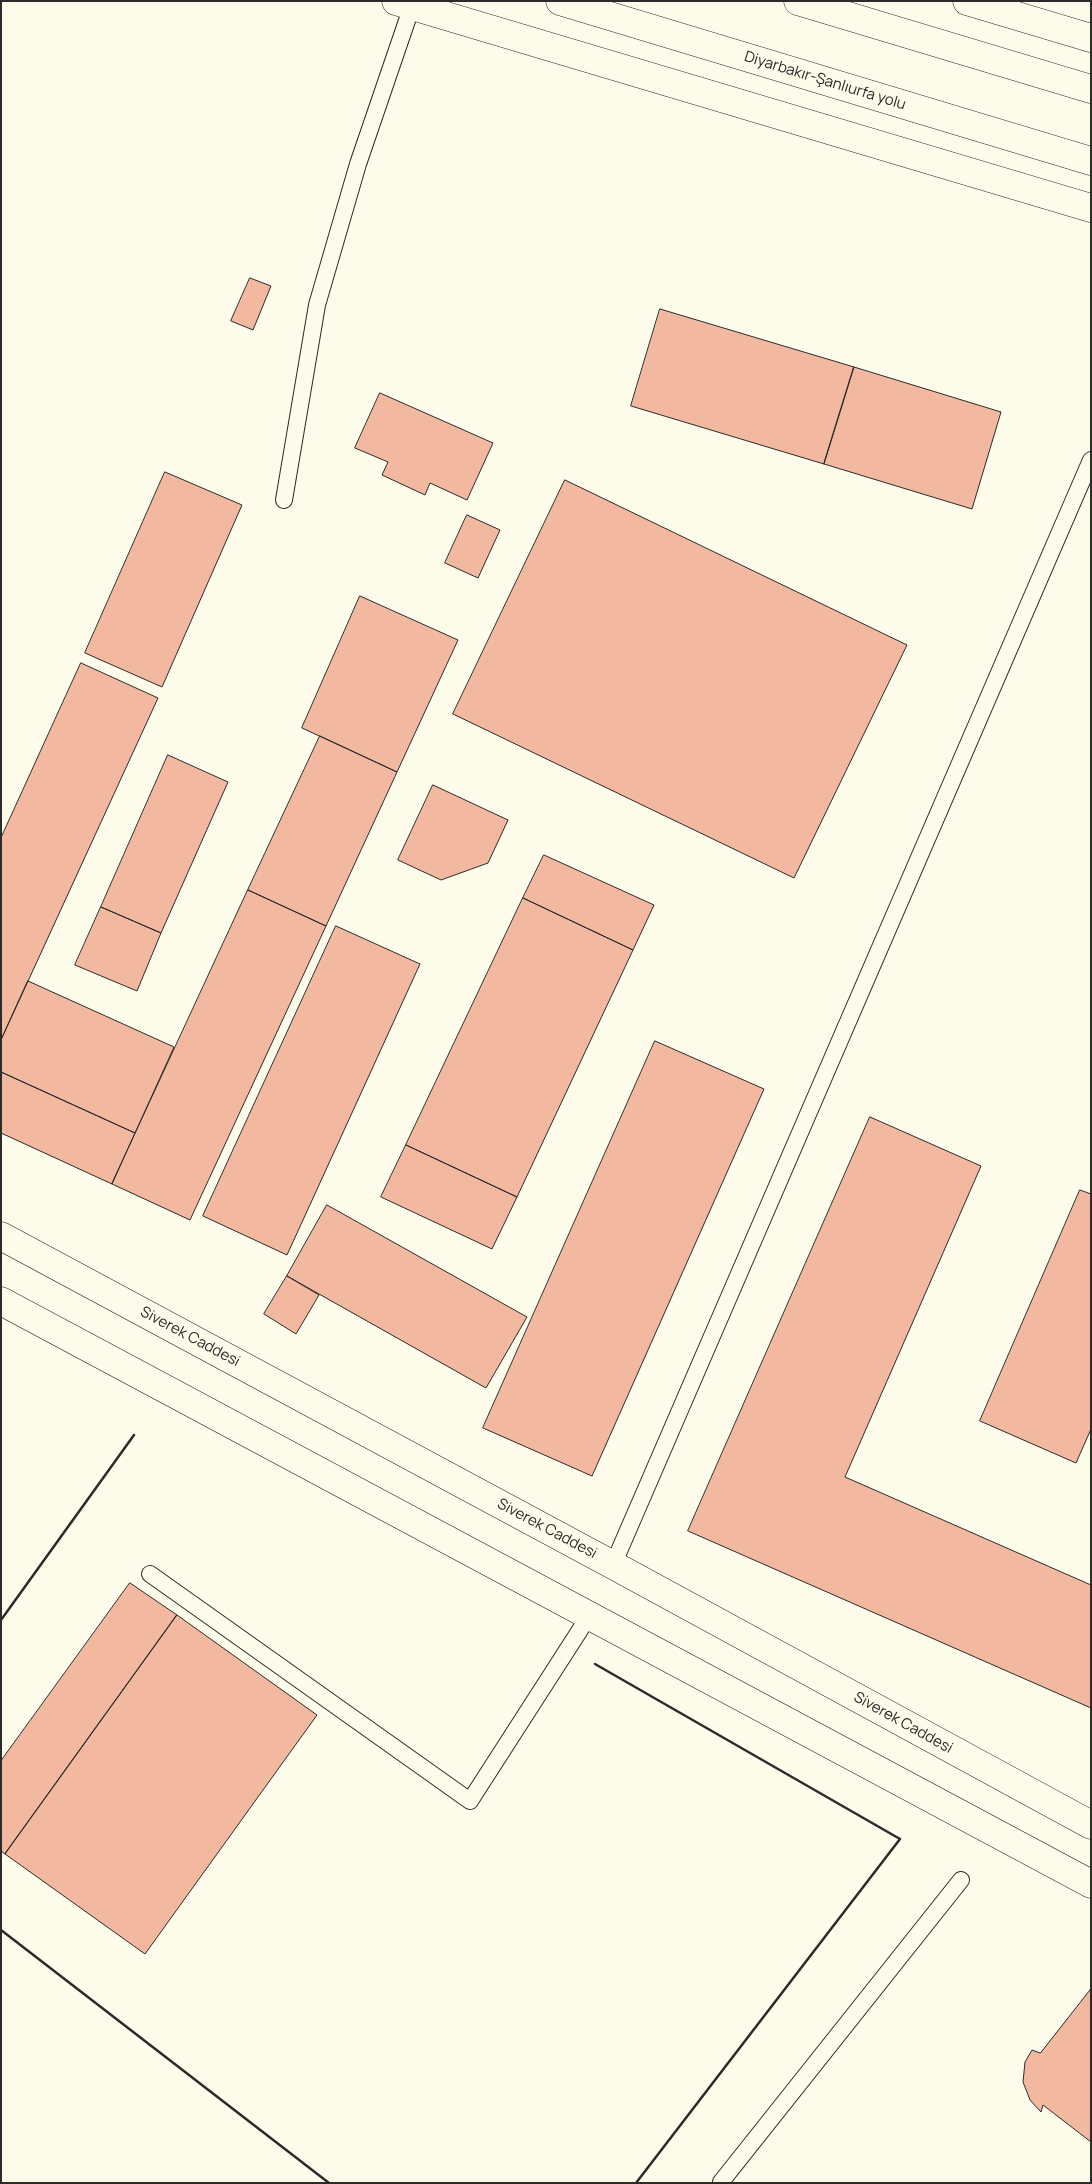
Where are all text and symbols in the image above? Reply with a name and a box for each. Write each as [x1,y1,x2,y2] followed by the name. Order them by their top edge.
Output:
[742,48,908,114] street label: Diyarbakır-Şanlıurfa yolu
[137,1303,243,1371] street label: Siverek Caddesi
[494,1495,600,1563] street label: Siverek Caddesi
[850,1688,956,1758] street label: Siverek Caddesi

